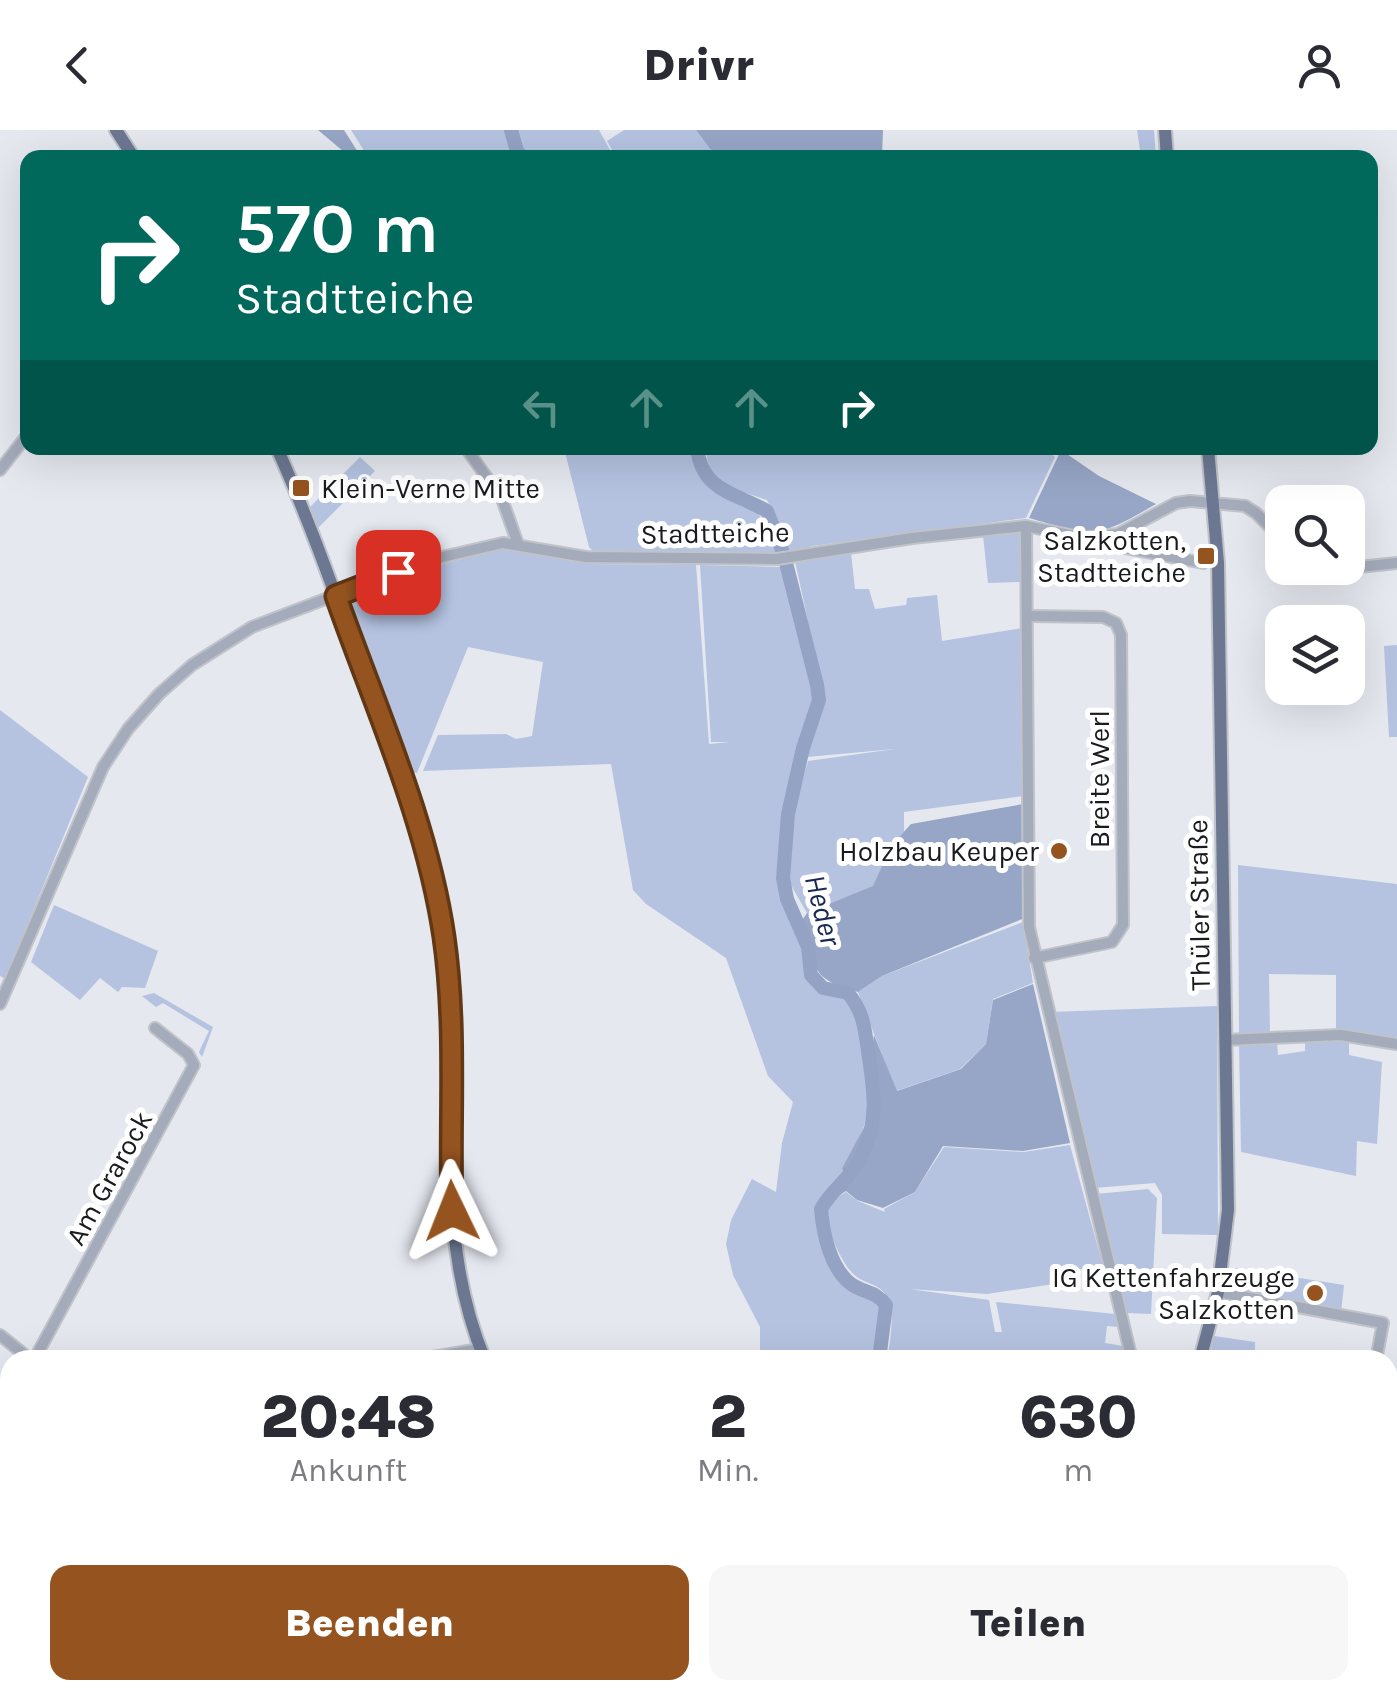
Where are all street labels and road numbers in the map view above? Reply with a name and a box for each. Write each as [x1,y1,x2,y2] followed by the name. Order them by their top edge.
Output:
[640,515,790,551] street label: Stadtteiche
[1083,710,1116,848] street label: Breite Werl
[1181,819,1217,991] street label: Thüler Straße
[59,1105,159,1251] street label: Am Grarock

